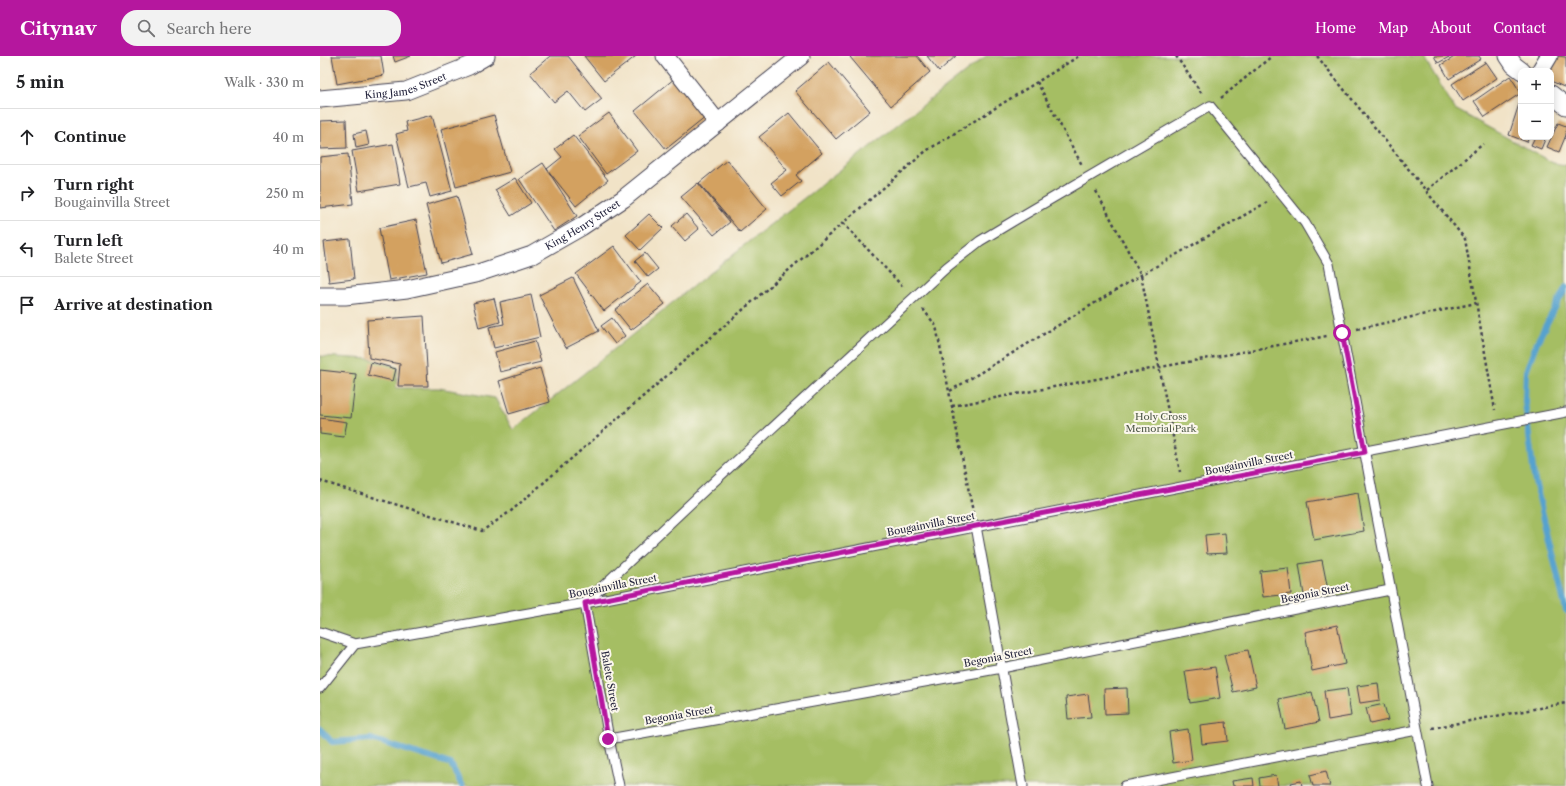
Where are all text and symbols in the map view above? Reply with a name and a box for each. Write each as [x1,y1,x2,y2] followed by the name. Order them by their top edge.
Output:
[121,10,401,46] search box
[20,17,97,40] text: Citynav
[135,17,157,39] icon: search
[167,19,252,38] text: Search here
[1315,19,1356,37] text: Home
[1378,19,1408,37] text: Map
[1430,19,1471,37] text: About
[1493,19,1546,37] text: Contact
[1518,68,1554,140] map controls
[1518,68,1554,104] button: +
[364,69,448,101] street label: King James Street
[16,72,64,92] text: 5 min
[224,74,304,90] text: Walk · 330 m
[1518,104,1554,140] button: −
[16,126,38,148] icon: ahead
[54,127,126,146] text: Continue
[273,129,304,145] text: 40 m
[54,175,134,194] text: Turn right
[16,182,38,204] icon: right
[266,185,304,201] text: 250 m
[54,194,170,210] text: Bougainvilla Street
[543,196,623,253] street label: King Henry Street
[54,231,123,250] text: Turn left
[16,238,38,260] icon: left
[273,241,304,257] text: 40 m
[54,250,133,266] text: Balete Street
[16,294,38,316] icon: arrive
[54,295,213,314] text: Arrive at destination
[1333,324,1351,342] route start
[1126,410,1198,435] park label: Holy Cross Memorial Park
[1204,448,1295,478] street label: Bougainvilla Street
[886,509,977,539] street label: Bougainvilla Street
[568,571,659,601] street label: Bougainvilla Street
[1280,580,1351,606] street label: Begonia Street
[963,644,1034,670] street label: Begonia Street
[598,650,622,713] street label: Balete Street
[644,702,715,727] street label: Begonia Street
[599,730,617,748] route end

